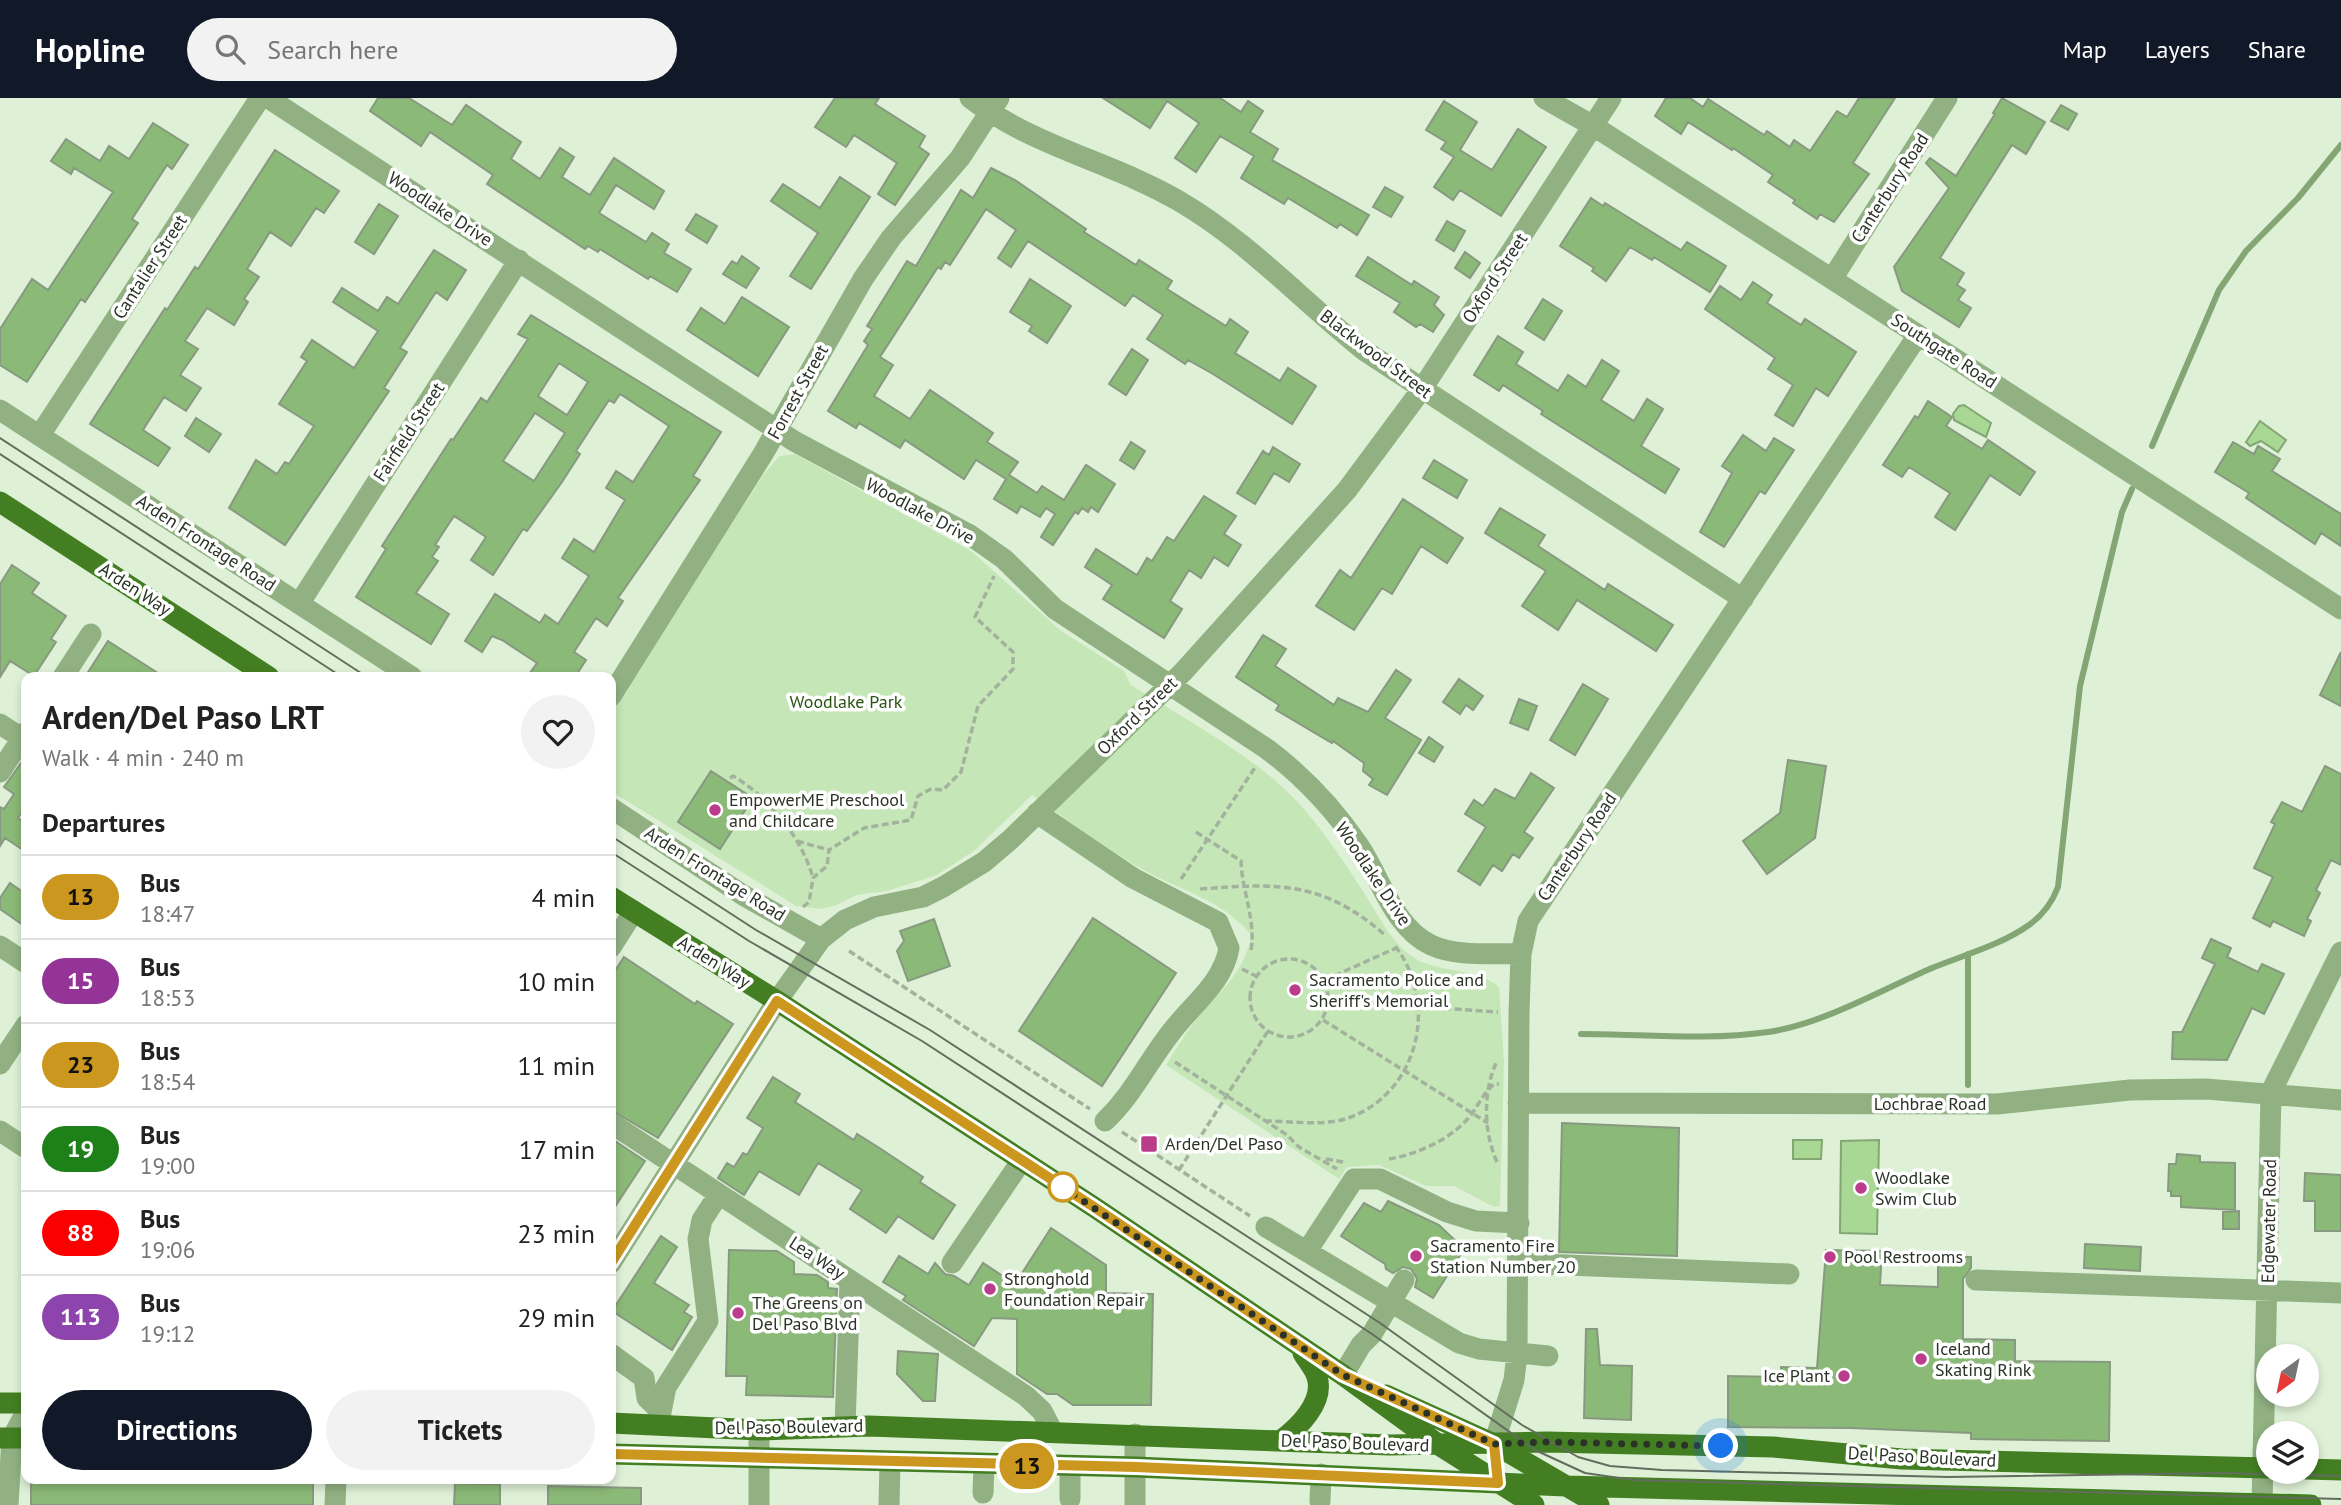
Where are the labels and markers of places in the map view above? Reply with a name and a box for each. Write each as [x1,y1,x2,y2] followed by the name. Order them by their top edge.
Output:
[729,788,905,832] place label: EmpowerME Preschool and Childcare
[707,802,723,818] marker: EmpowerME Preschool and Childcare
[1309,968,1484,1012] place label: Sacramento Police and Sheriff's Memorial
[1287,982,1303,998] marker: Sacramento Police and Sheriff's Memorial
[1165,1132,1283,1155] place label: Arden/Del Paso
[1139,1134,1159,1154] marker: Arden/Del Paso
[1875,1166,1957,1210] place label: Woodlake Swim Club
[1048,1172,1078,1202] unlabelled marker
[1853,1180,1869,1196] marker: Woodlake Swim Club
[1430,1234,1576,1278] place label: Sacramento Fire Station Number 20
[1844,1245,1963,1268] place label: Pool Restrooms
[1408,1248,1424,1264] marker: Sacramento Fire Station Number 20
[1822,1249,1838,1265] marker: Pool Restrooms
[1004,1267,1145,1311] place label: Stronghold Foundation Repair
[982,1281,998,1297] marker: Stronghold Foundation Repair
[752,1291,863,1335] place label: The Greens on Del Paso Blvd
[730,1305,746,1321] marker: The Greens on Del Paso Blvd
[1935,1337,2032,1381] place label: Iceland Skating Rink
[1913,1351,1929,1367] marker: Iceland Skating Rink
[1763,1364,1830,1387] place label: Ice Plant
[1836,1368,1852,1384] marker: Ice Plant

